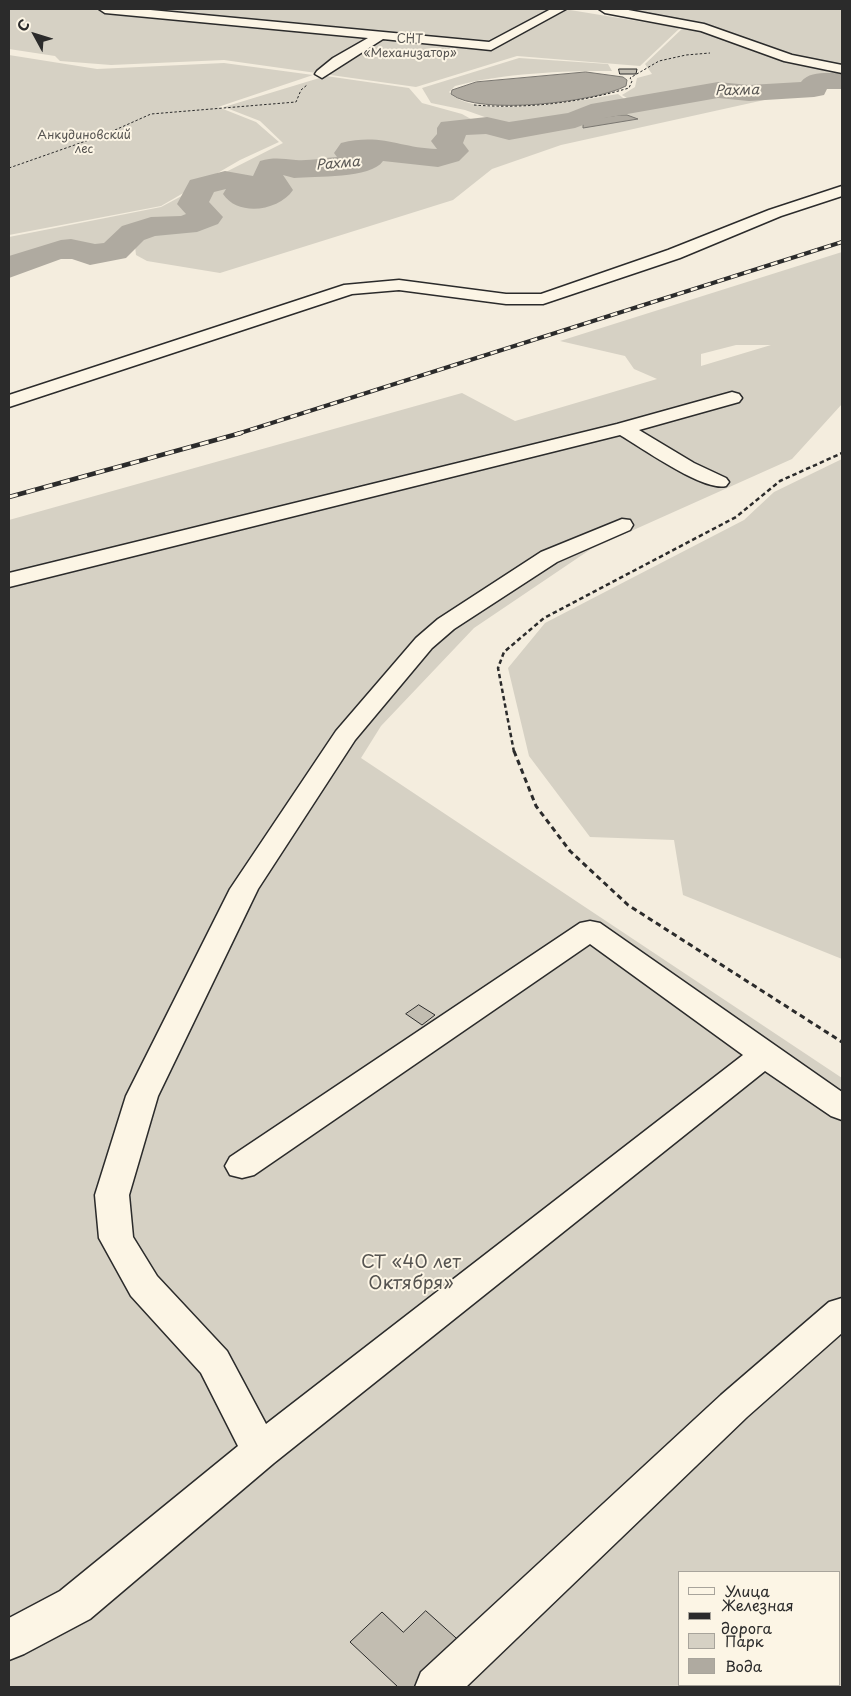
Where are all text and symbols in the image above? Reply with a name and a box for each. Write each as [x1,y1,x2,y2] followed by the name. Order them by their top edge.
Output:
[10,10,60,60] north arrow
[11,15,34,36] text: С
[363,33,457,61] park label: СНТ «Механизатор»
[715,82,759,100] water label: Рахма
[37,129,131,157] park label: Анкудиновский лес
[315,154,361,174] water label: Рахма
[361,1252,461,1294] park label: СТ «40 лет Октября»
[678,1571,841,1686] legend
[725,1579,770,1602] text: Улица
[721,1593,794,1639] text: Железная дорога
[725,1629,764,1652] text: Парк
[725,1654,762,1677] text: Вода

